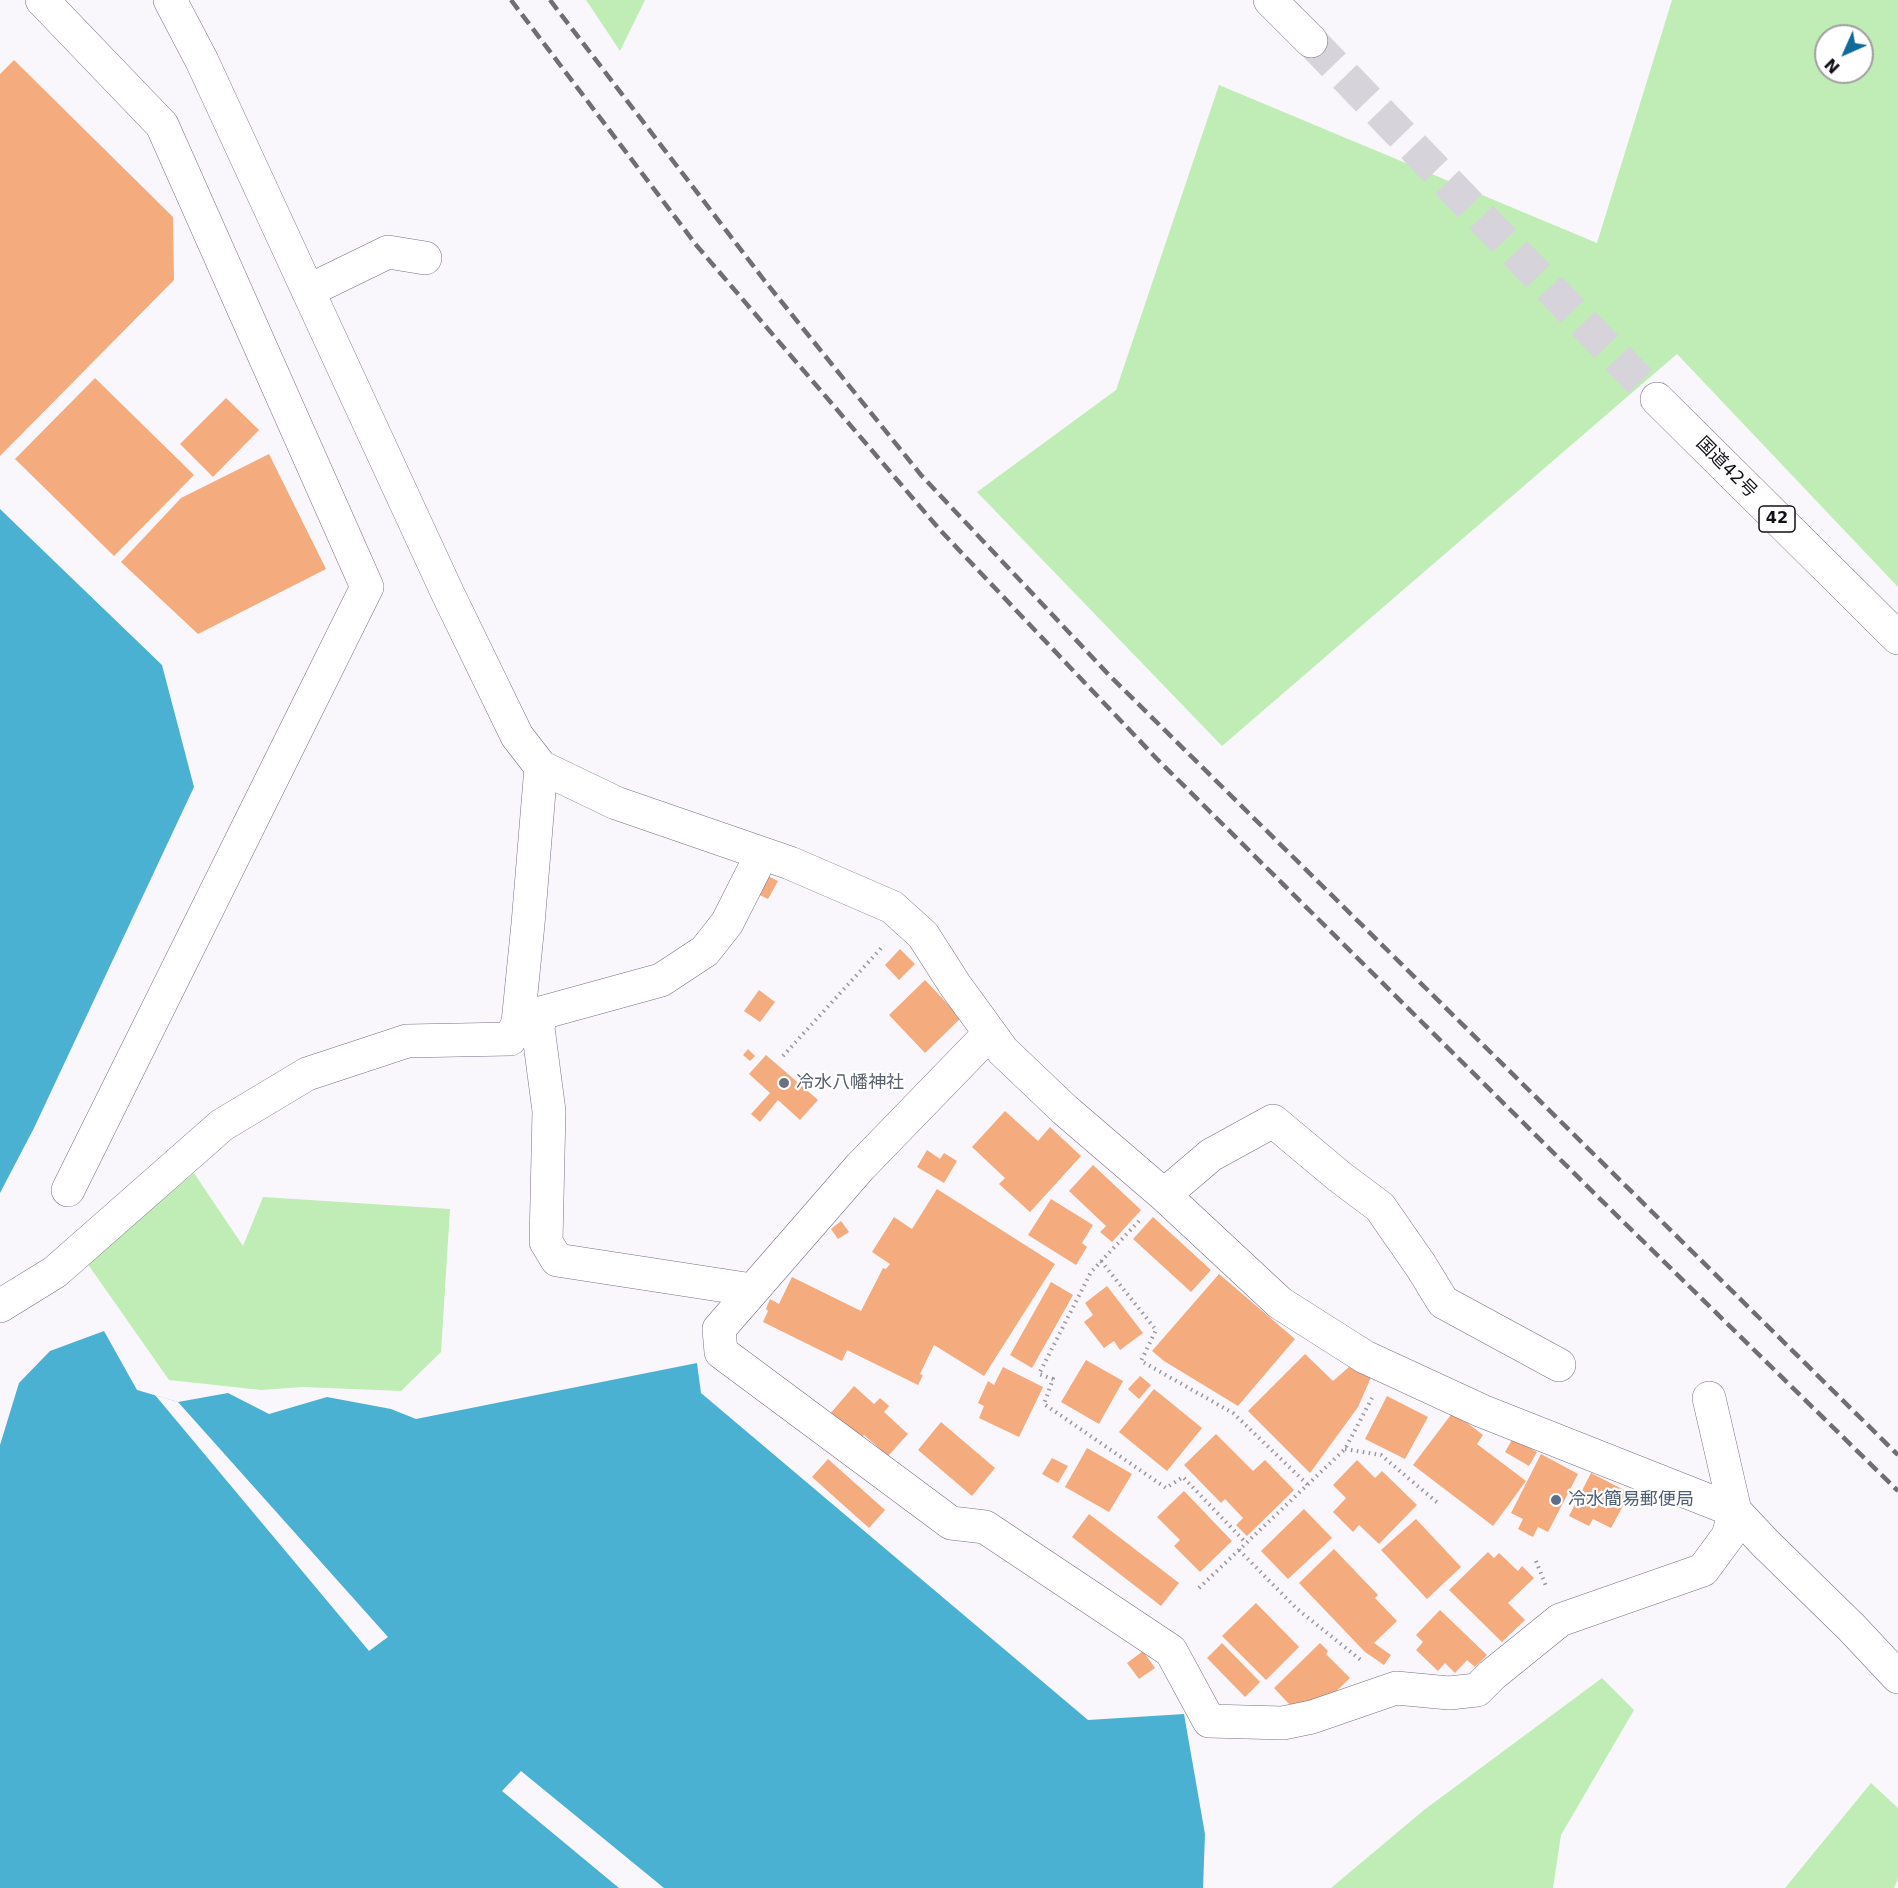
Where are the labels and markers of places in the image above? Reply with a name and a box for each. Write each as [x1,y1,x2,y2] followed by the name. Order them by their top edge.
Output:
[796,1072,904,1094] place label: 冷水八幡神社
[777,1076,791,1090] marker: 冷水八幡神社
[1568,1489,1694,1511] place label: 冷水簡易郵便局
[1549,1493,1563,1507] marker: 冷水簡易郵便局

